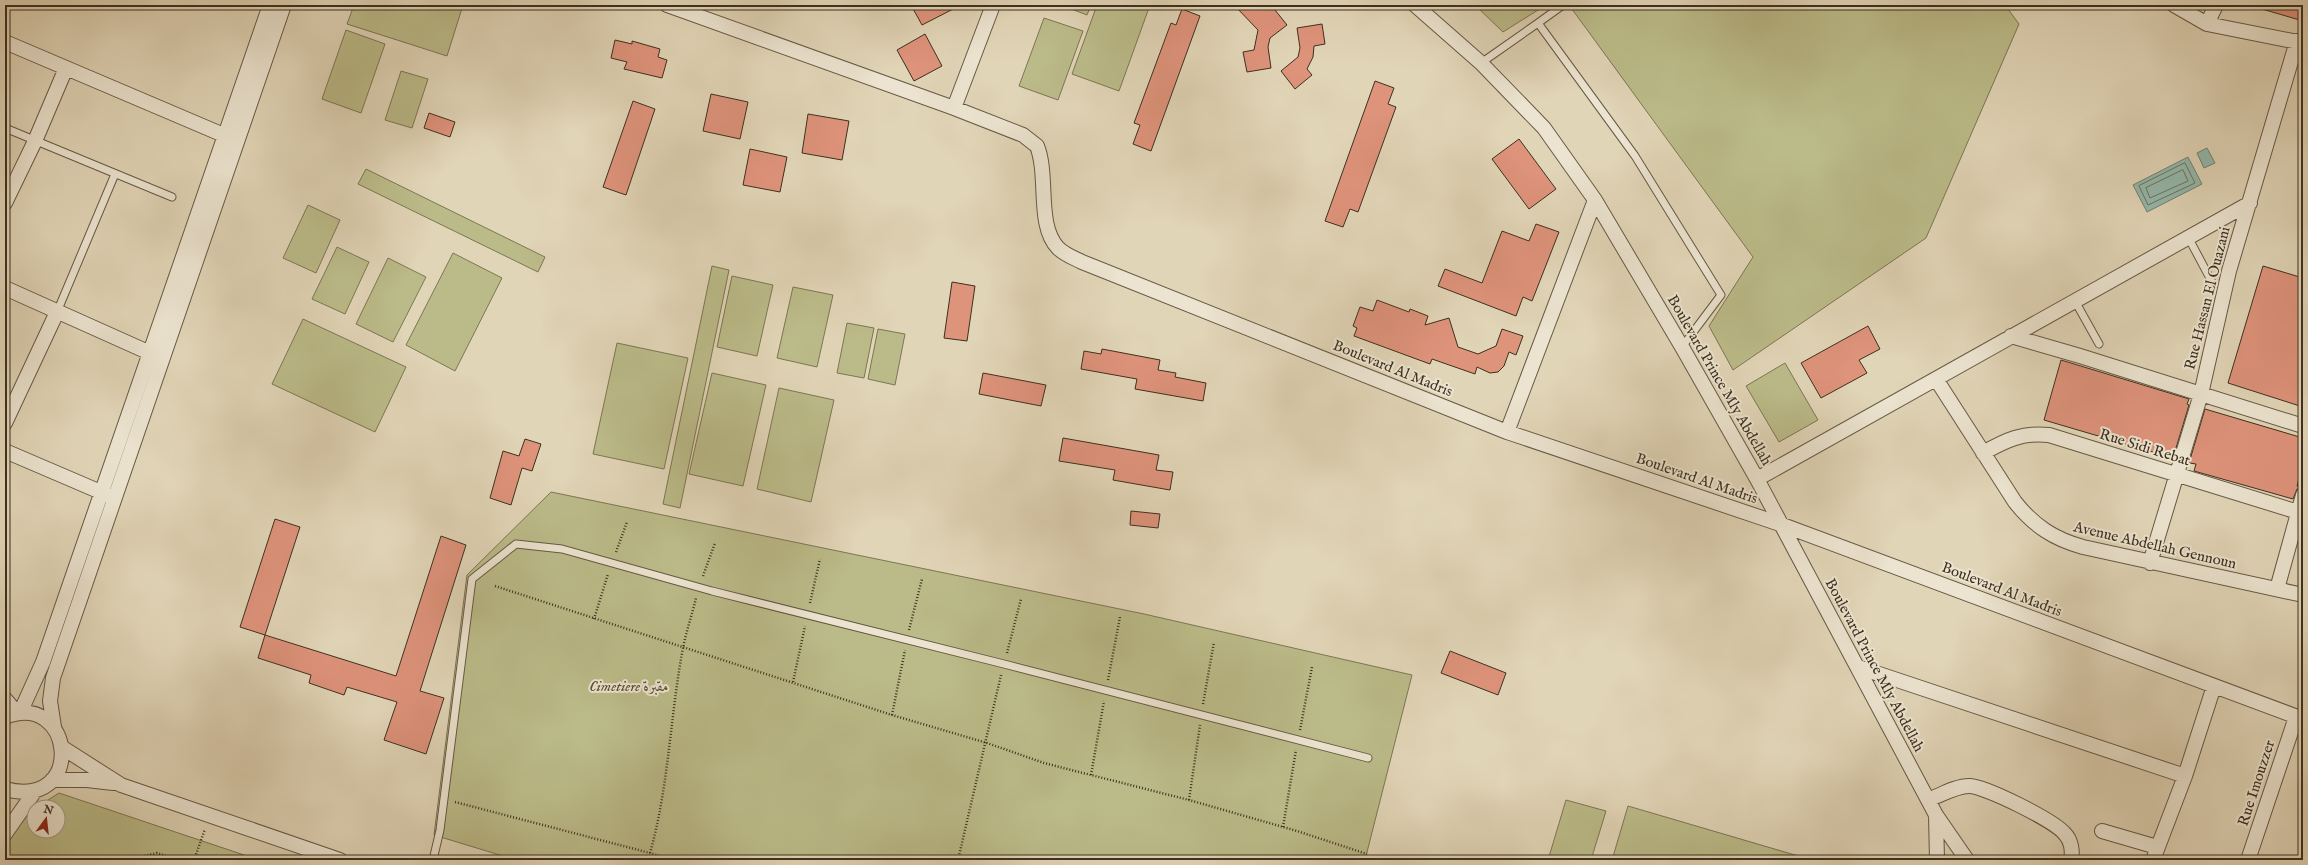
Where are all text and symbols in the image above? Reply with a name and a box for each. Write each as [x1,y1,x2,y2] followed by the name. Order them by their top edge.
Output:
[2181,225,2234,372] street label: Rue Hassan El Ouazani
[1663,292,1776,469] street label: Boulevard Prince Mly Abdellah
[1330,336,1455,401] street label: Boulevard Al Madris
[2097,425,2193,470] street label: Rue Sidi Rebat
[1633,449,1760,508] street label: Boulevard Al Madris
[2071,517,2238,573] street label: Avenue Abdellah Gennoun
[1939,558,2065,621] street label: Boulevard Al Madris
[1821,575,1928,755] street label: Boulevard Prince Mly Abdellah
[589,677,669,696] park label: Cimetiere مقبرة
[2234,737,2279,829] street label: Rue Imouzzer
[26,799,66,839] north arrow
[41,802,55,818] text: N

